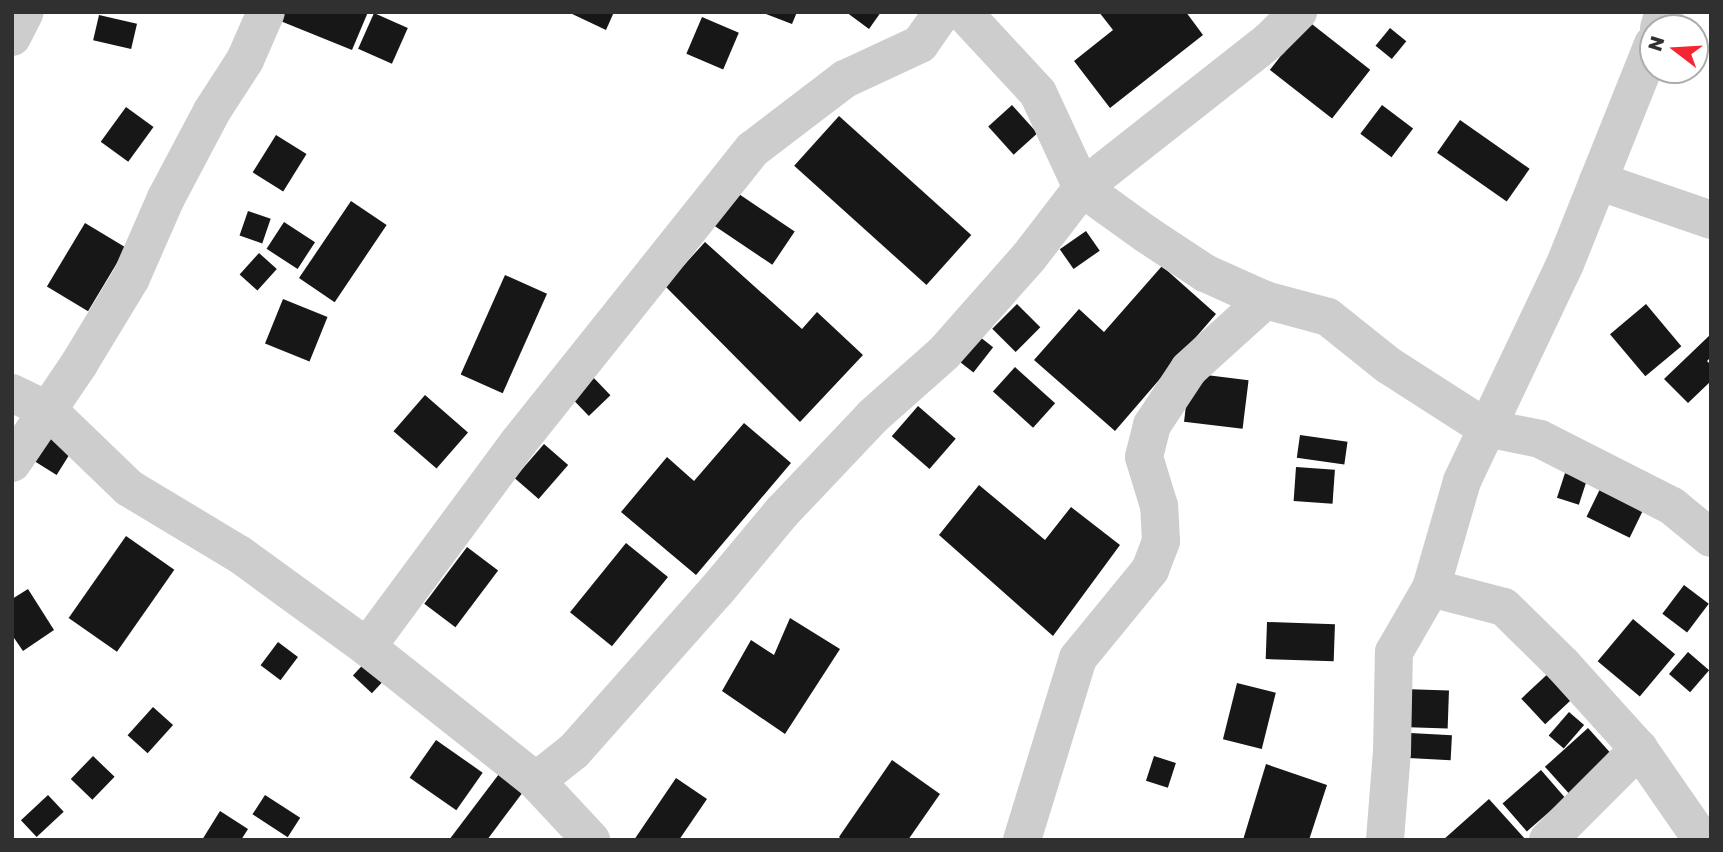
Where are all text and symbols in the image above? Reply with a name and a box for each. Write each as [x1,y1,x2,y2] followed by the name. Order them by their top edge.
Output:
[1639,14,1709,84] north arrow
[1642,33,1668,54] text: N

